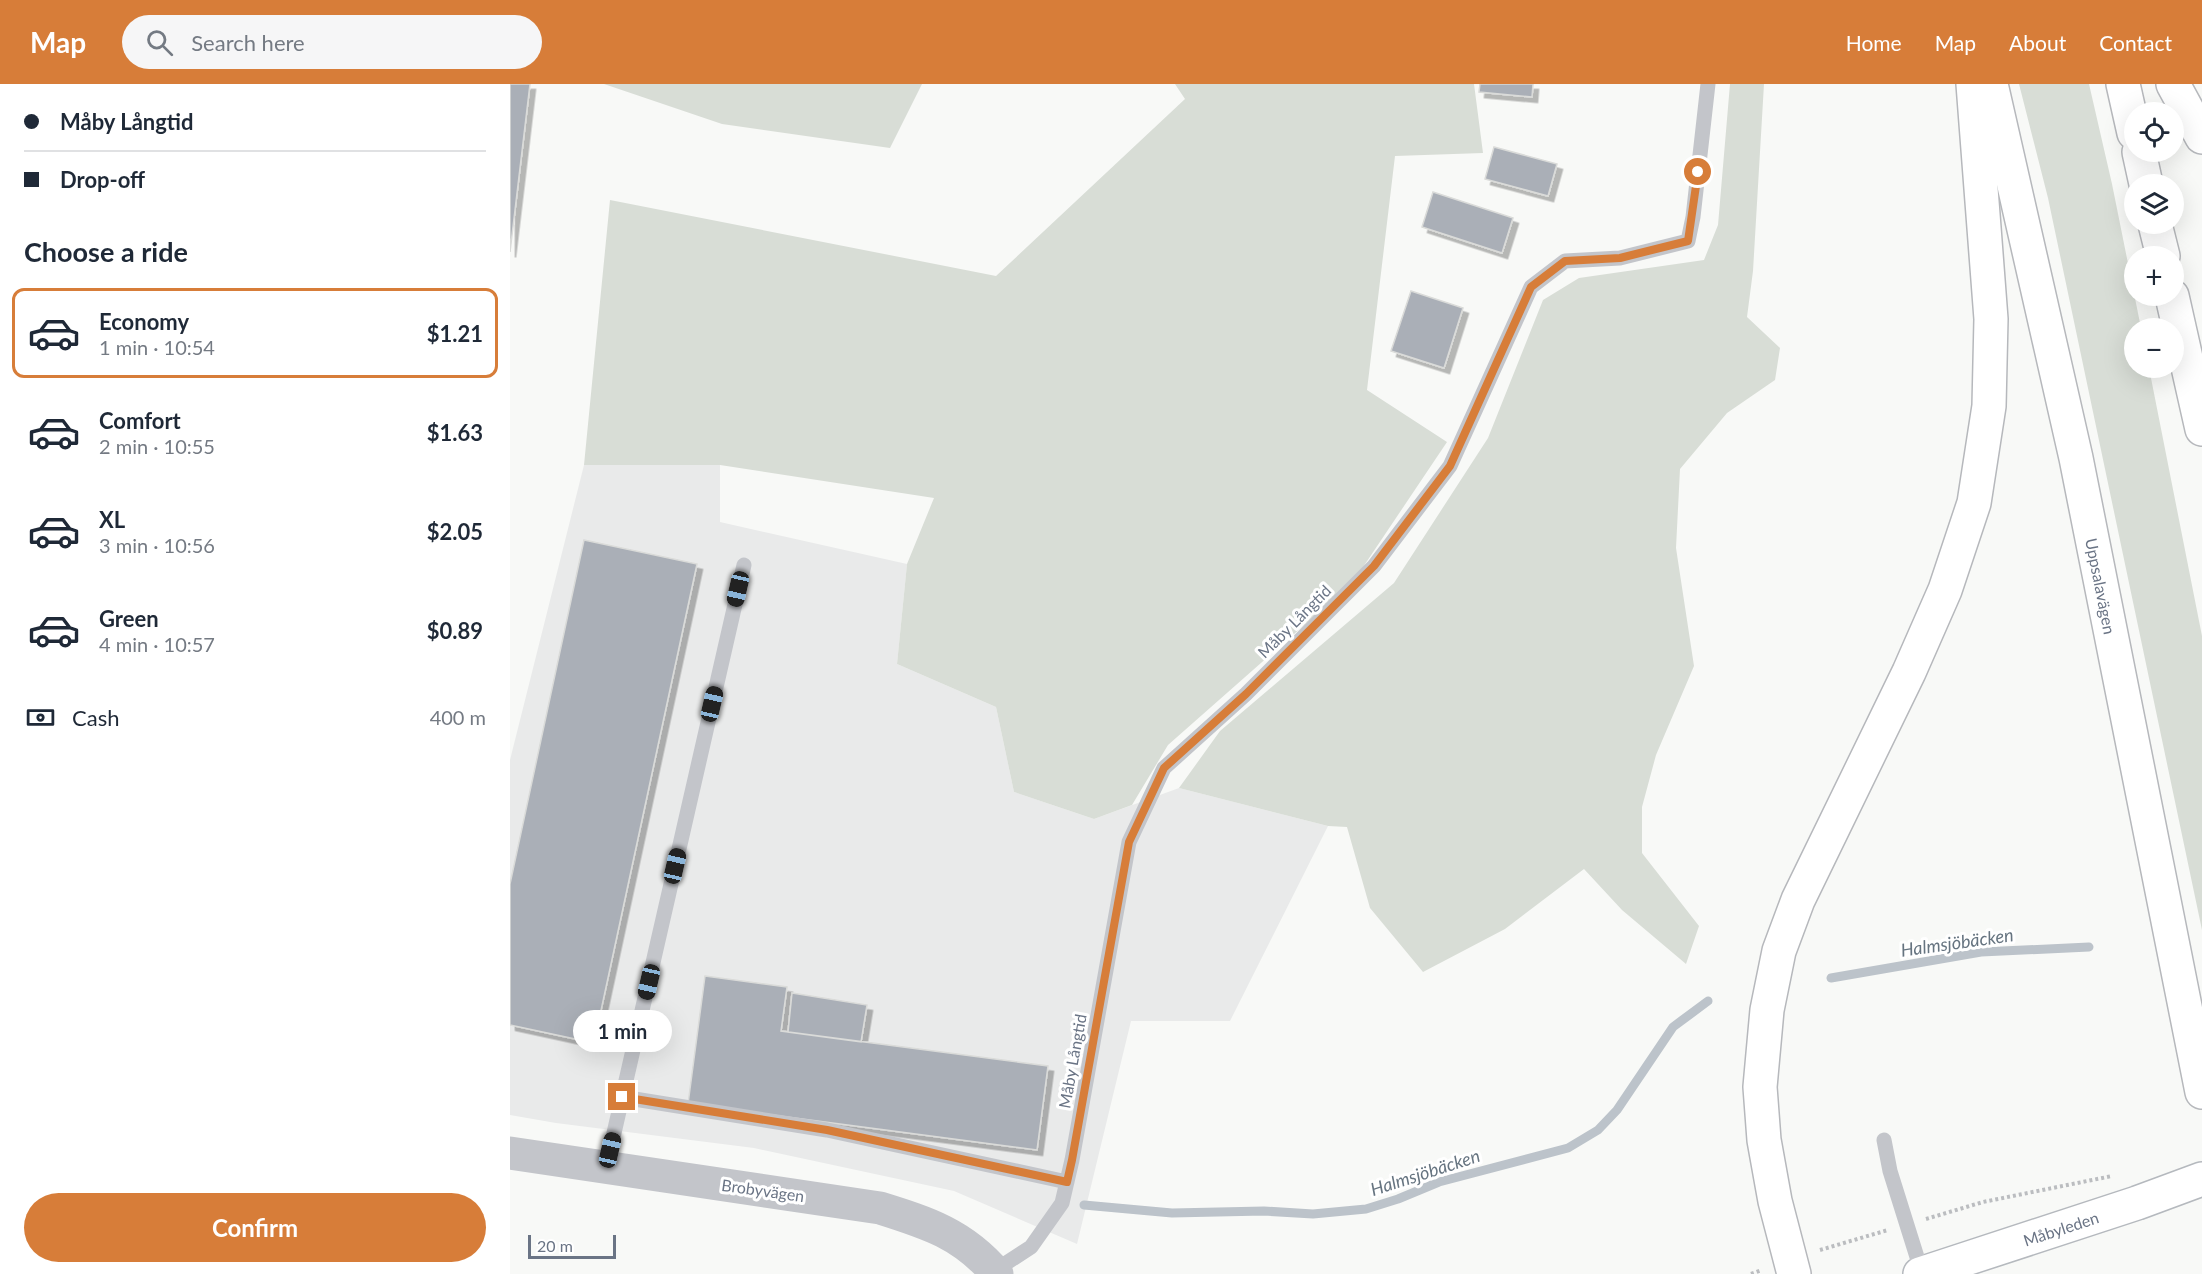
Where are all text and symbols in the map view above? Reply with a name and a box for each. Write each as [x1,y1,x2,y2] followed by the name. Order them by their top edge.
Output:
[122,15,542,69] search box
[30,25,86,59] text: Map
[143,26,176,59] icon: search
[191,29,305,56] text: Search here
[1846,30,1902,55] text: Home
[1935,30,1976,55] text: Map
[2009,30,2066,55] text: About
[2099,30,2172,55] text: Contact
[2124,102,2184,378] map controls
[2124,102,2184,162] button: locate
[60,108,194,135] text: Måby Långtid
[1684,158,1711,185] route start
[60,166,145,193] text: Drop-off
[2124,174,2184,234] button: layers
[24,235,188,268] text: Choose a ride
[2124,246,2184,306] button: +
[27,306,81,360] icon: car
[99,308,189,335] text: Economy
[2124,318,2184,378] button: −
[427,320,483,347] text: $1.21
[99,335,215,359] text: 1 min · 10:54
[27,405,81,459] icon: car
[99,407,181,434] text: Comfort
[427,419,483,446] text: $1.63
[99,434,215,458] text: 2 min · 10:55
[27,504,81,558] icon: car
[99,506,125,533] text: XL
[427,518,483,545] text: $2.05
[99,533,215,557] text: 3 min · 10:56
[2083,536,2120,636] street label: Uppsalavägen
[725,569,751,609] car
[1254,581,1334,661] street label: Måby Långtid
[27,603,81,657] icon: car
[99,605,159,632] text: Green
[427,617,483,644] text: $0.89
[99,632,215,656] text: 4 min · 10:57
[699,684,725,724] car
[24,701,57,734] icon: cash
[72,704,119,731] text: Cash
[430,705,486,729] text: 400 m
[662,846,688,886] car
[1899,923,2015,961] water label: Halmsjöbäcken
[636,962,662,1002] car
[573,1010,672,1052] callout: 1 min
[1054,1012,1090,1110] street label: Måby Långtid
[598,1019,647,1043] text: 1 min
[608,1083,635,1110] route end
[597,1130,623,1170] car
[1368,1144,1482,1200] water label: Halmsjöbäcken
[720,1175,806,1205] street label: Brobyvägen
[24,1193,486,1262] button: Confirm
[2021,1207,2101,1249] street label: Måbyleden
[528,1232,616,1260] scale bar
[537,1236,573,1255] text: 20 m

